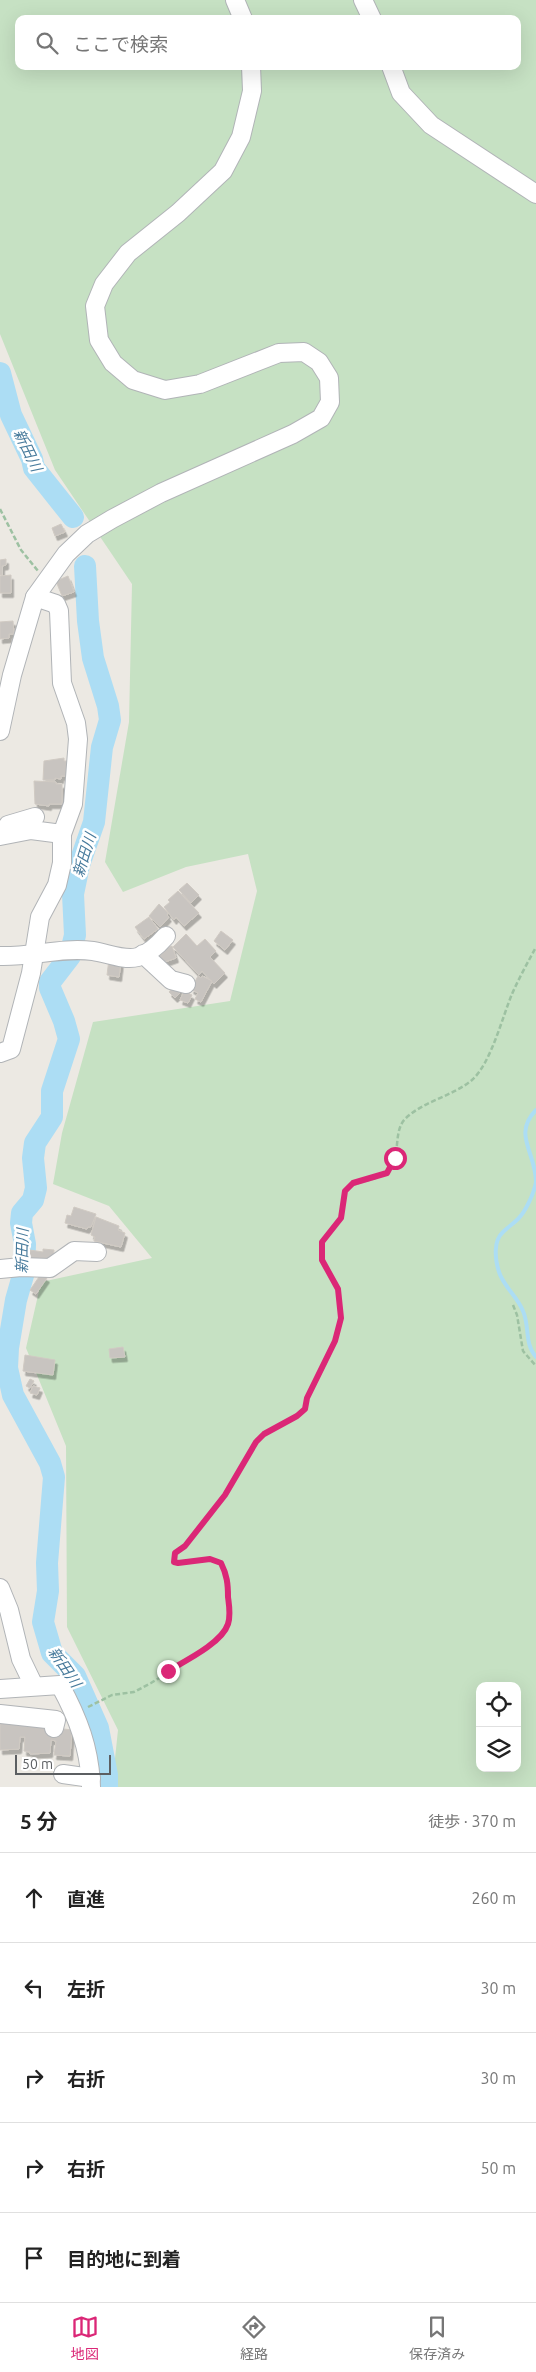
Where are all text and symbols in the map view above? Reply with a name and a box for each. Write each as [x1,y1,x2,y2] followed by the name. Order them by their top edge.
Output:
[15,15,521,70] search box
[33,29,61,57] icon: search
[73,33,168,55] text: ここで検索
[10,426,46,476] water label: 新田川
[69,829,99,879] water label: 新田川
[384,1147,407,1170] route start
[13,1226,31,1274] water label: 新田川
[45,1644,86,1692] water label: 新田川
[157,1660,180,1683] route end
[476,1682,521,1772] map controls
[476,1682,521,1727] button: locate
[476,1727,521,1772] button: layers
[15,1752,111,1775] scale bar
[22,1756,53,1772] text: 50 m
[20,1809,58,1833] text: 5 分
[428,1812,516,1830] text: 徒歩 · 370 m
[20,1884,48,1912] icon: ahead
[67,1888,105,1910] text: 直進
[471,1889,516,1907] text: 260 m
[20,1974,48,2002] icon: left
[67,1978,105,2000] text: 左折
[480,1979,516,1997] text: 30 m
[20,2064,48,2092] icon: right
[67,2068,105,2090] text: 右折
[480,2069,516,2087] text: 30 m
[20,2154,48,2182] icon: right
[67,2158,105,2180] text: 右折
[480,2159,516,2177] text: 50 m
[20,2244,48,2272] icon: arrive
[67,2248,181,2270] text: 目的地に到着
[71,2313,99,2363] tab: 地図
[240,2313,268,2363] tab: 経路
[409,2313,465,2363] tab: 保存済み

